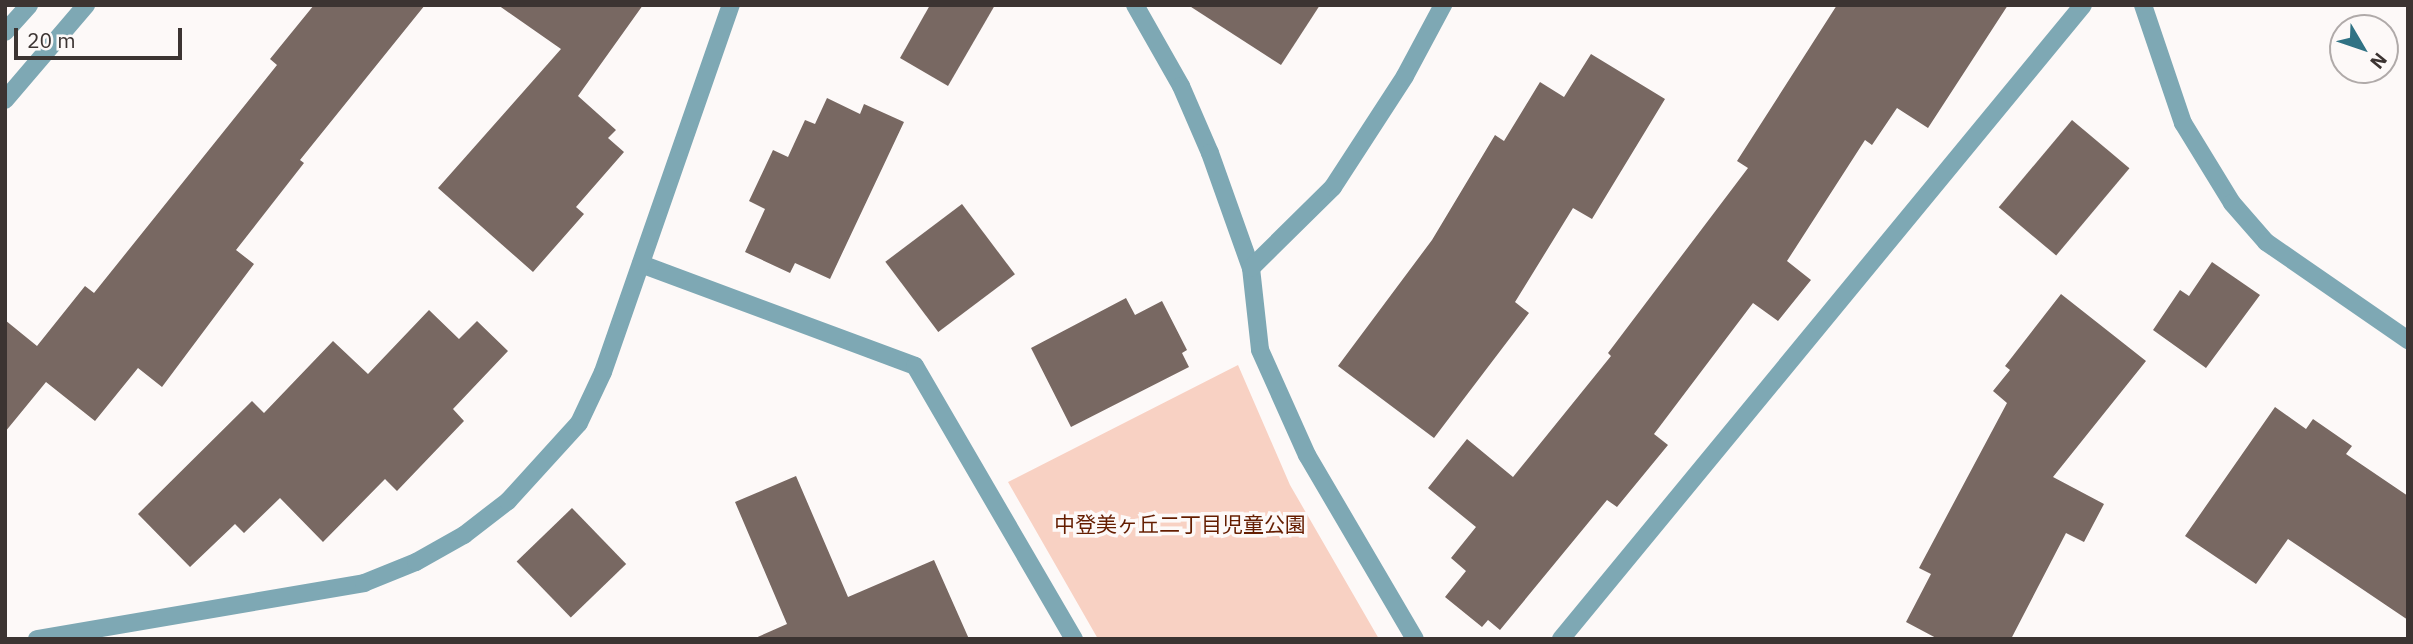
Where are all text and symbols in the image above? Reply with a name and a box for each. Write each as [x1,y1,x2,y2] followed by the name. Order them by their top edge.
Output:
[18,14,186,58] scale bar
[2329,14,2399,84] north arrow
[27,26,76,54] text: 20 m
[2365,48,2392,74] text: N
[1054,511,1306,537] park label: 中登美ヶ丘二丁目児童公園

